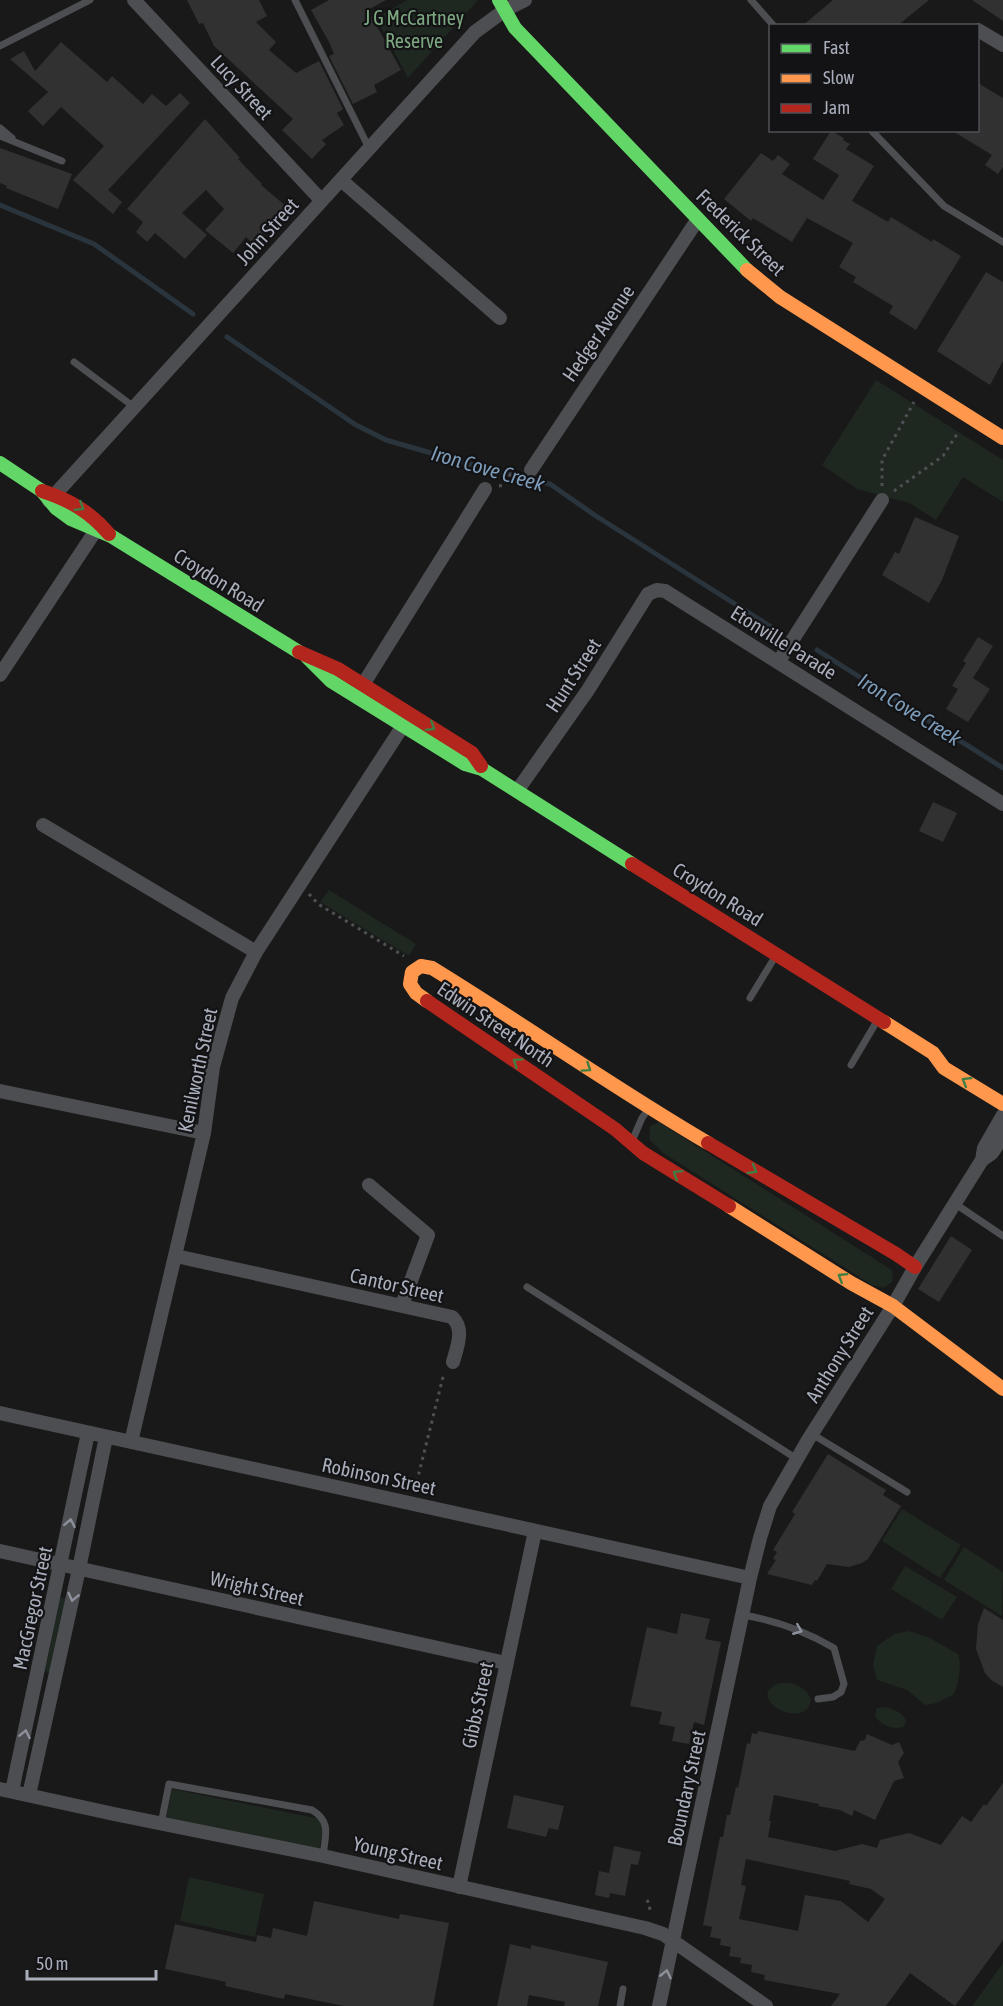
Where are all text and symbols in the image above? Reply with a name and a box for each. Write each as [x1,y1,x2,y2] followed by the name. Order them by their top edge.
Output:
[364,6,464,52] park label: J G McCartney Reserve
[769,24,979,132] legend
[823,37,850,58] text: Fast
[206,50,278,124] street label: Lucy Street
[823,67,854,88] text: Slow
[823,97,850,118] text: Jam
[692,184,790,280] street label: Frederick Street
[231,193,303,269] street label: John Street
[557,280,639,386] street label: Hedger Avenue
[429,440,548,496] water label: Iron Cove Creek
[74,500,84,512] one-way arrow
[170,543,268,617] street label: Croydon Road
[727,600,841,684] street label: Etonville Parade
[541,634,605,716] street label: Hunt Street
[854,668,966,751] water label: Iron Cove Creek
[424,720,435,731] one-way arrow
[669,857,767,931] street label: Croydon Road
[433,976,559,1072] street label: Edwin Street North
[173,1005,221,1134] street label: Kenilworth Street
[513,1058,524,1069] one-way arrow
[581,1060,592,1071] one-way arrow
[962,1077,972,1089] one-way arrow
[747,1163,757,1174] one-way arrow
[673,1170,684,1181] one-way arrow
[348,1263,446,1307] street label: Cantor Street
[838,1273,848,1285] one-way arrow
[800,1302,878,1406] street label: Anthony Street
[320,1453,438,1499] street label: Robinson Street
[63,1518,76,1528] one-way arrow
[8,1544,56,1672] street label: MacGregor Street
[208,1566,306,1610] street label: Wright Street
[67,1592,80,1602] one-way arrow
[792,1623,803,1635] one-way arrow
[457,1659,497,1750] street label: Gibbs Street
[663,1728,710,1848] street label: Boundary Street
[18,1729,31,1739] one-way arrow
[351,1831,445,1875] street label: Young Street
[27,1943,156,1981] scale bar
[36,1953,68,1974] text: 50 m
[659,1969,672,1979] one-way arrow

